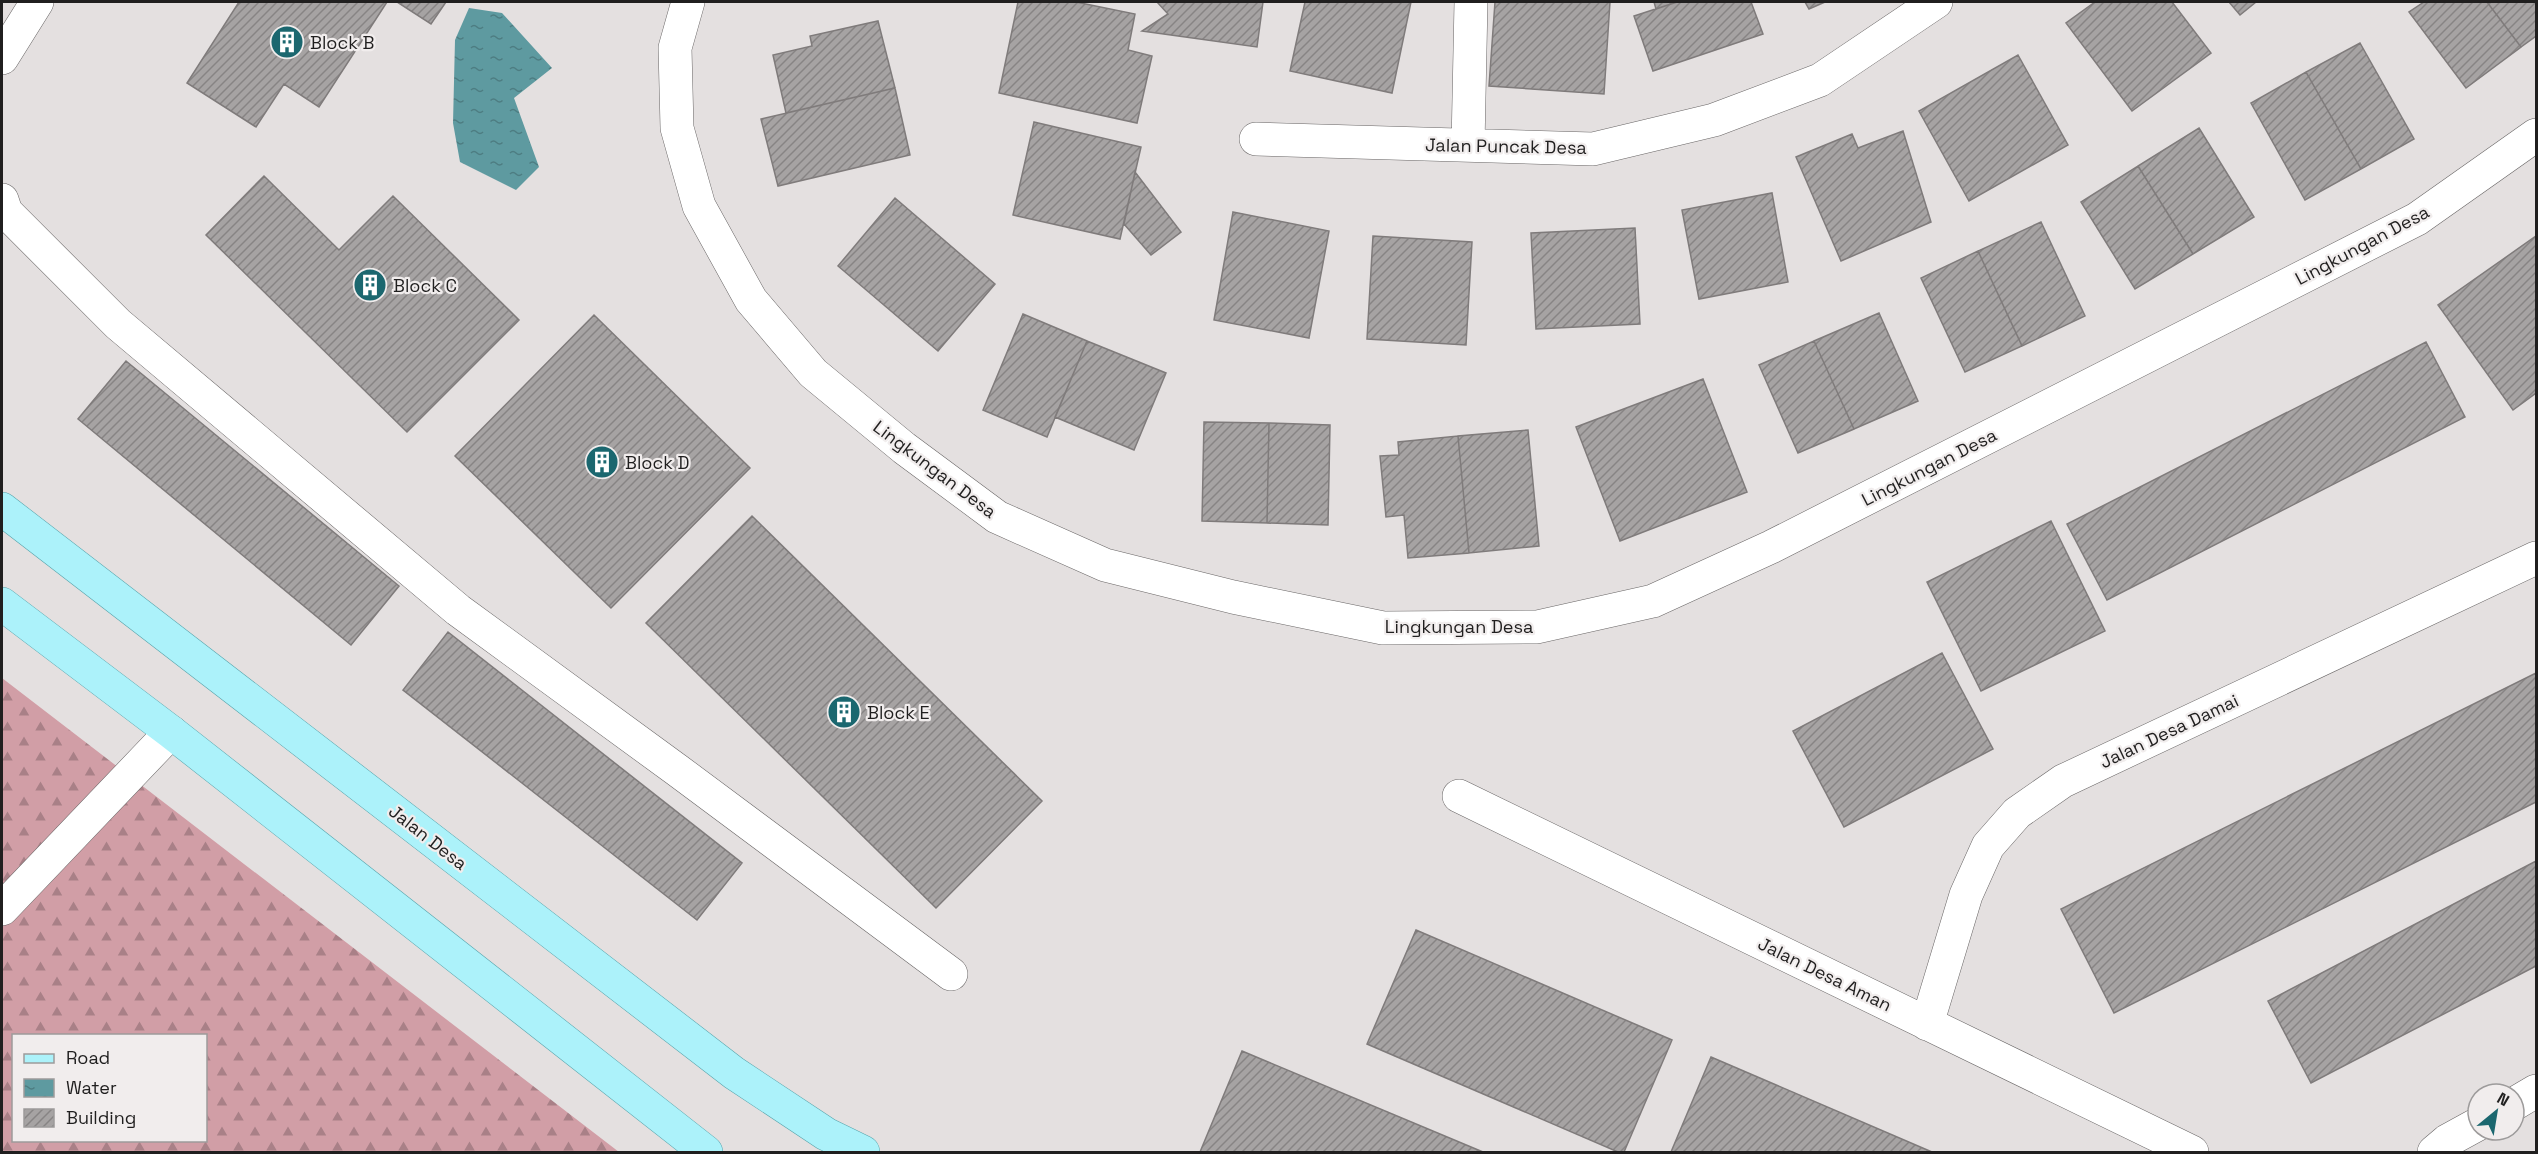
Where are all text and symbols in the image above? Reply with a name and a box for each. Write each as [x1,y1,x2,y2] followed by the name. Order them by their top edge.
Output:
[269,24,305,60] building icon: Block B
[310,31,374,54] place label: Block B
[1425,133,1587,159] street label: Jalan Puncak Desa
[2291,200,2433,290] street label: Lingkungan Desa
[352,267,388,303] building icon: Block C
[393,274,457,297] place label: Block C
[869,415,1001,523] street label: Lingkungan Desa
[1858,423,2000,511] street label: Lingkungan Desa
[584,444,620,480] building icon: Block D
[625,451,689,474] place label: Block D
[1385,615,1533,638] street label: Lingkungan Desa
[2096,689,2242,773] street label: Jalan Desa Damai
[826,694,862,730] building icon: Block E
[867,701,930,724] place label: Block E
[384,799,472,875] street label: Jalan Desa
[1754,932,1896,1016] street label: Jalan Desa Aman
[12,1034,207,1142] legend
[66,1046,110,1069] text: Road
[66,1076,117,1099] text: Water
[2466,1082,2526,1142] north arrow
[2493,1088,2513,1111] text: N
[66,1106,136,1129] text: Building

